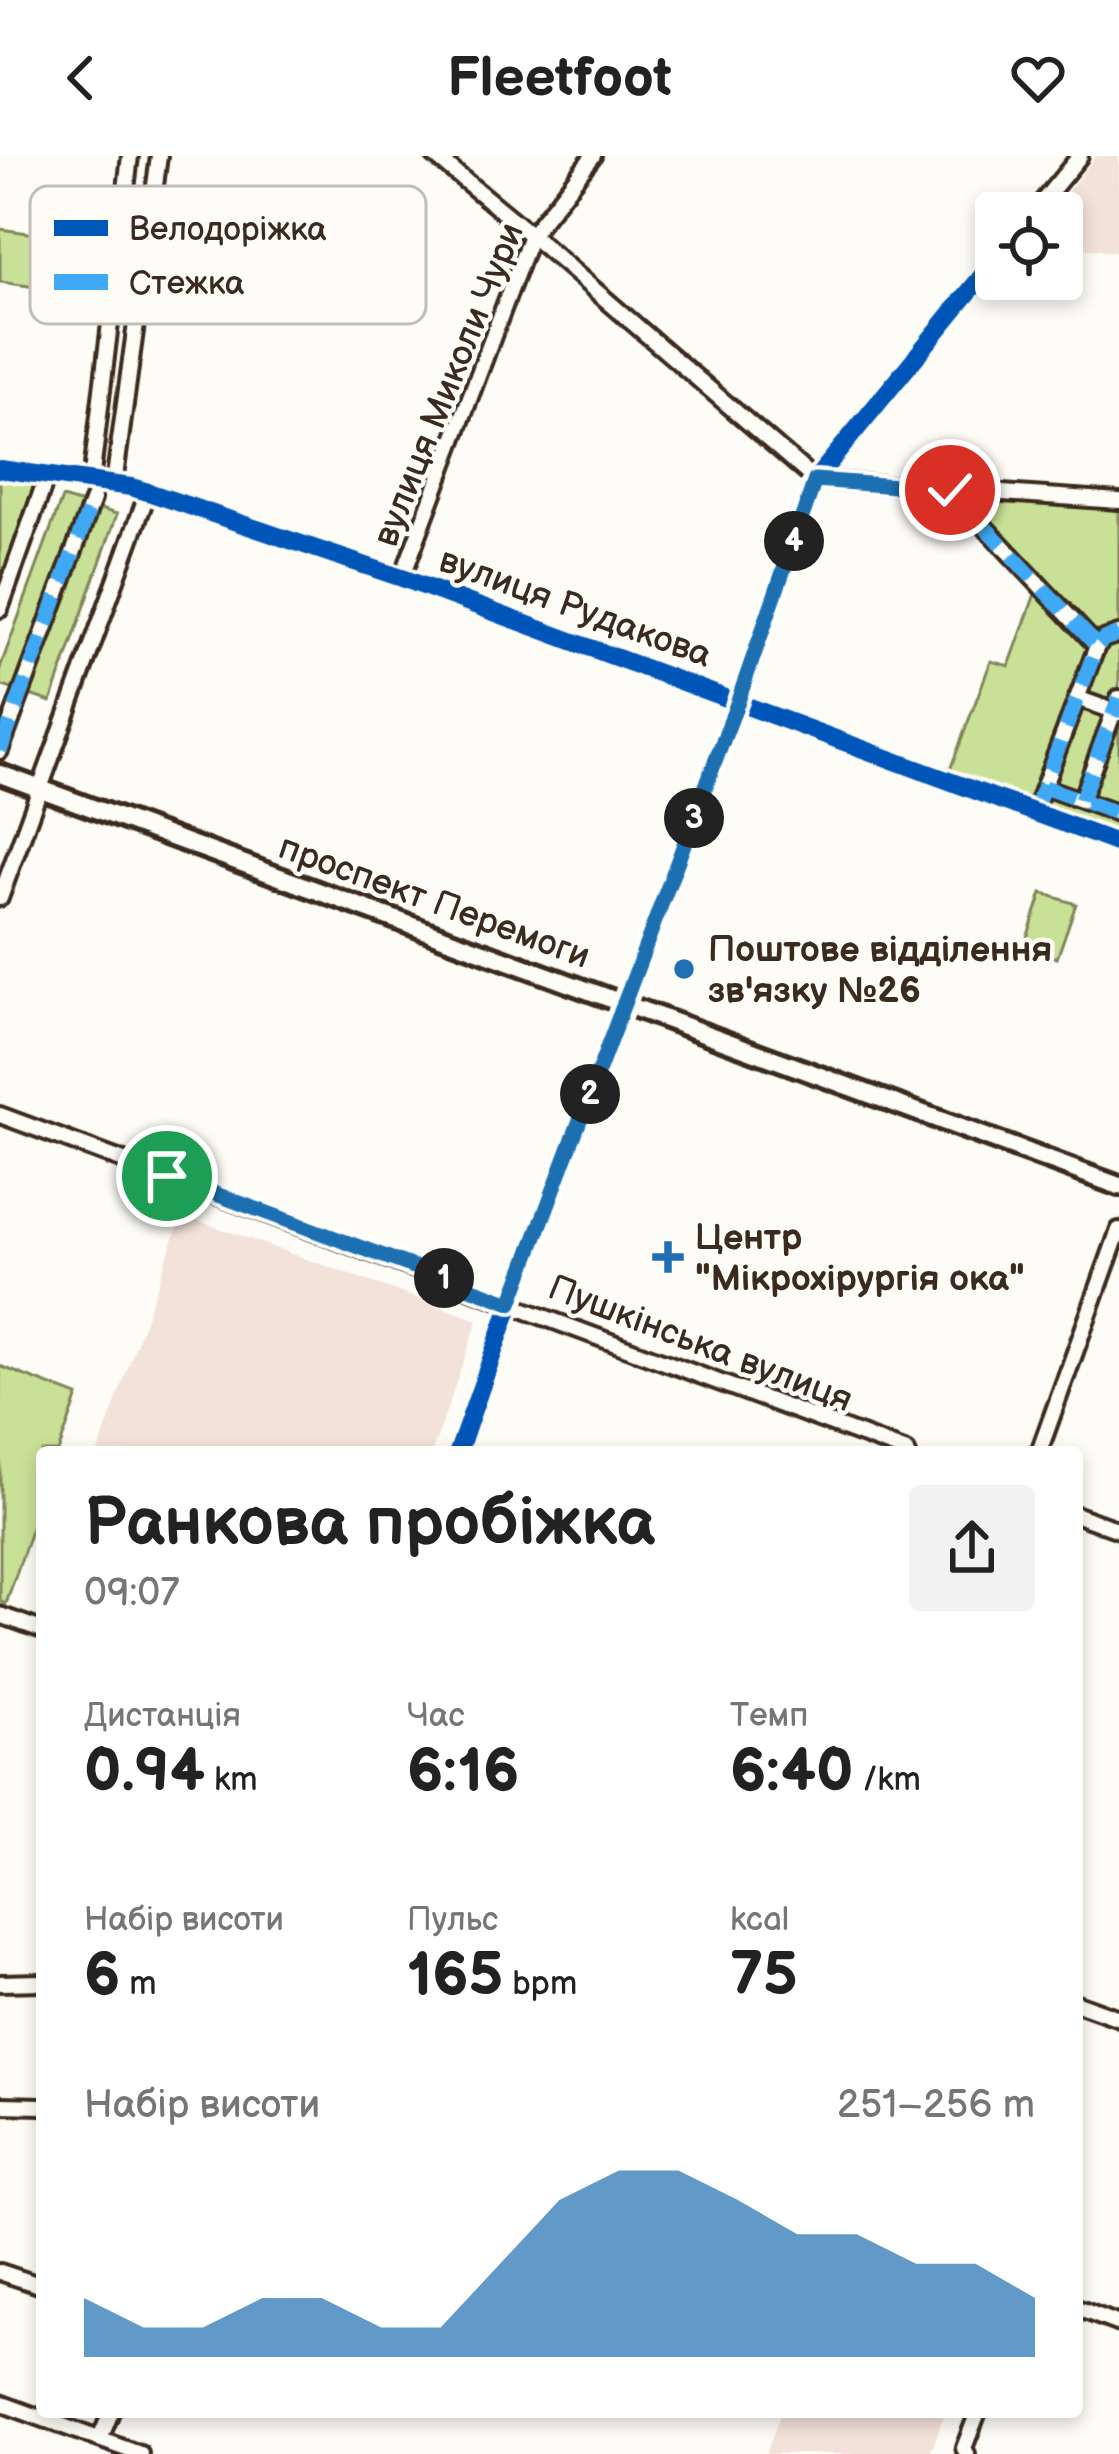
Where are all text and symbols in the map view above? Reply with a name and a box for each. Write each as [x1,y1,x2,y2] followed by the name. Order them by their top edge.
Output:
[48,45,114,111] icon: back
[1005,45,1071,111] icon: heart
[447,46,672,111] text: Fleetfoot
[30,186,426,324] legend
[975,192,1083,300] map controls
[975,192,1083,300] button: locate
[129,210,327,250] text: Велодоріжка
[365,217,534,553] street label: вулиця Миколи Чури
[129,264,245,304] text: Стежка
[899,439,1001,541] pin
[917,457,983,523] icon: check
[764,511,824,571] pin: 4
[784,521,804,561] text: 4
[433,539,717,678] street label: вулиця Рудакова
[664,788,724,848] pin: 3
[684,798,704,838] text: 3
[273,826,596,979] street label: проспект Перемоги
[708,929,1052,1013] place label: Поштове відділення зв'язку №26
[671,956,697,982] marker: Поштове відділення зв'язку №26
[560,1064,620,1124] pin: 2
[580,1074,600,1114] text: 2
[116,1125,218,1227] pin
[134,1143,200,1209] icon: arrive
[695,1217,1025,1301] place label: Центр "Мікрохірургія ока"
[652,1241,684,1273] marker: Центр "Мікрохірургія ока"
[414,1248,474,1308] pin: 1
[437,1258,451,1298] text: 1
[542,1267,858,1422] street label: Пушкінська вулиця
[84,1485,655,1564] text: Ранкова пробіжка
[909,1485,1035,1611] button: share
[84,1570,179,1617] text: 09:07
[84,1696,241,1736] text: Дистанція
[407,1696,465,1736] text: Час
[730,1696,808,1736] text: Темп
[84,1736,205,1808] text: 0.94
[407,1736,519,1808] text: 6:16
[730,1736,853,1808] text: 6:40
[205,1760,257,1800] text: km
[853,1760,921,1800] text: /km
[84,1900,284,1940] text: Набір висоти
[407,1900,498,1940] text: Пульс
[730,1900,789,1940] text: kcal
[84,1940,120,2012] text: 6
[407,1940,503,2012] text: 165
[730,1940,798,2012] text: 75
[120,1964,157,2004] text: m
[503,1964,577,2004] text: bpm
[84,2082,320,2129] text: Набір висоти
[837,2082,1035,2129] text: 251–256 m

